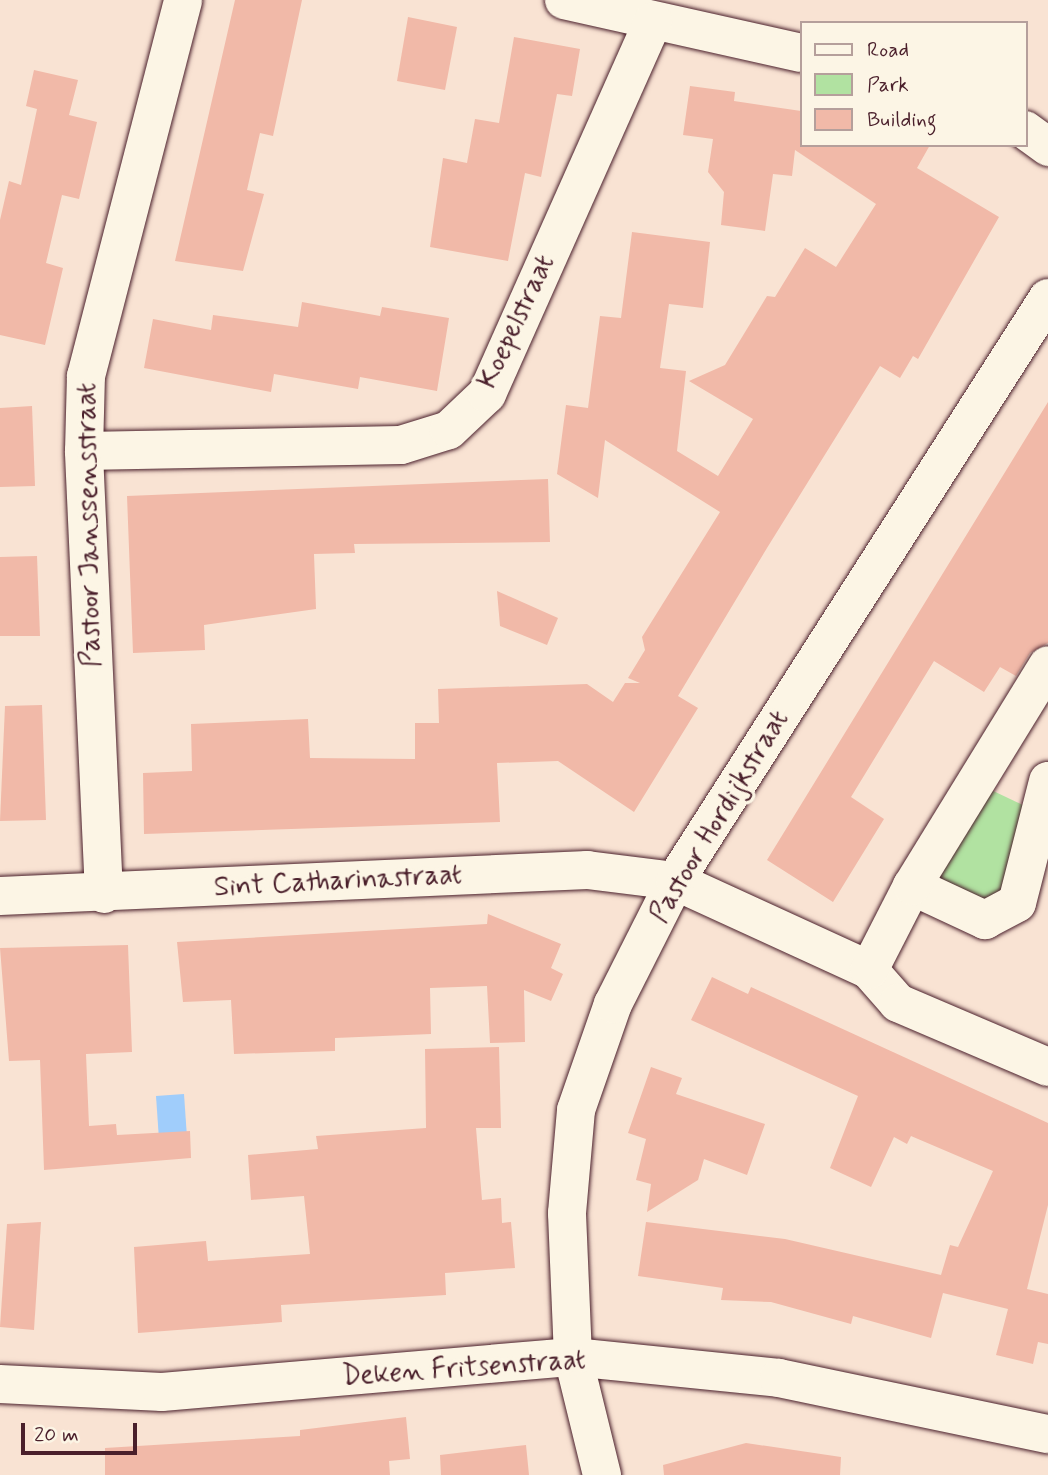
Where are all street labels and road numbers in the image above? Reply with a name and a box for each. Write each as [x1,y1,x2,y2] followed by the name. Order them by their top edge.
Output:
[471,250,563,394] street label: Koepelstraat
[71,390,109,660] street label: Pastoor Janssensstraat
[642,703,798,931] street label: Pastoor Hordijkstraat
[213,859,463,905] street label: Sint Catharinastraat
[341,1344,587,1394] street label: Deken Fritsenstraat

